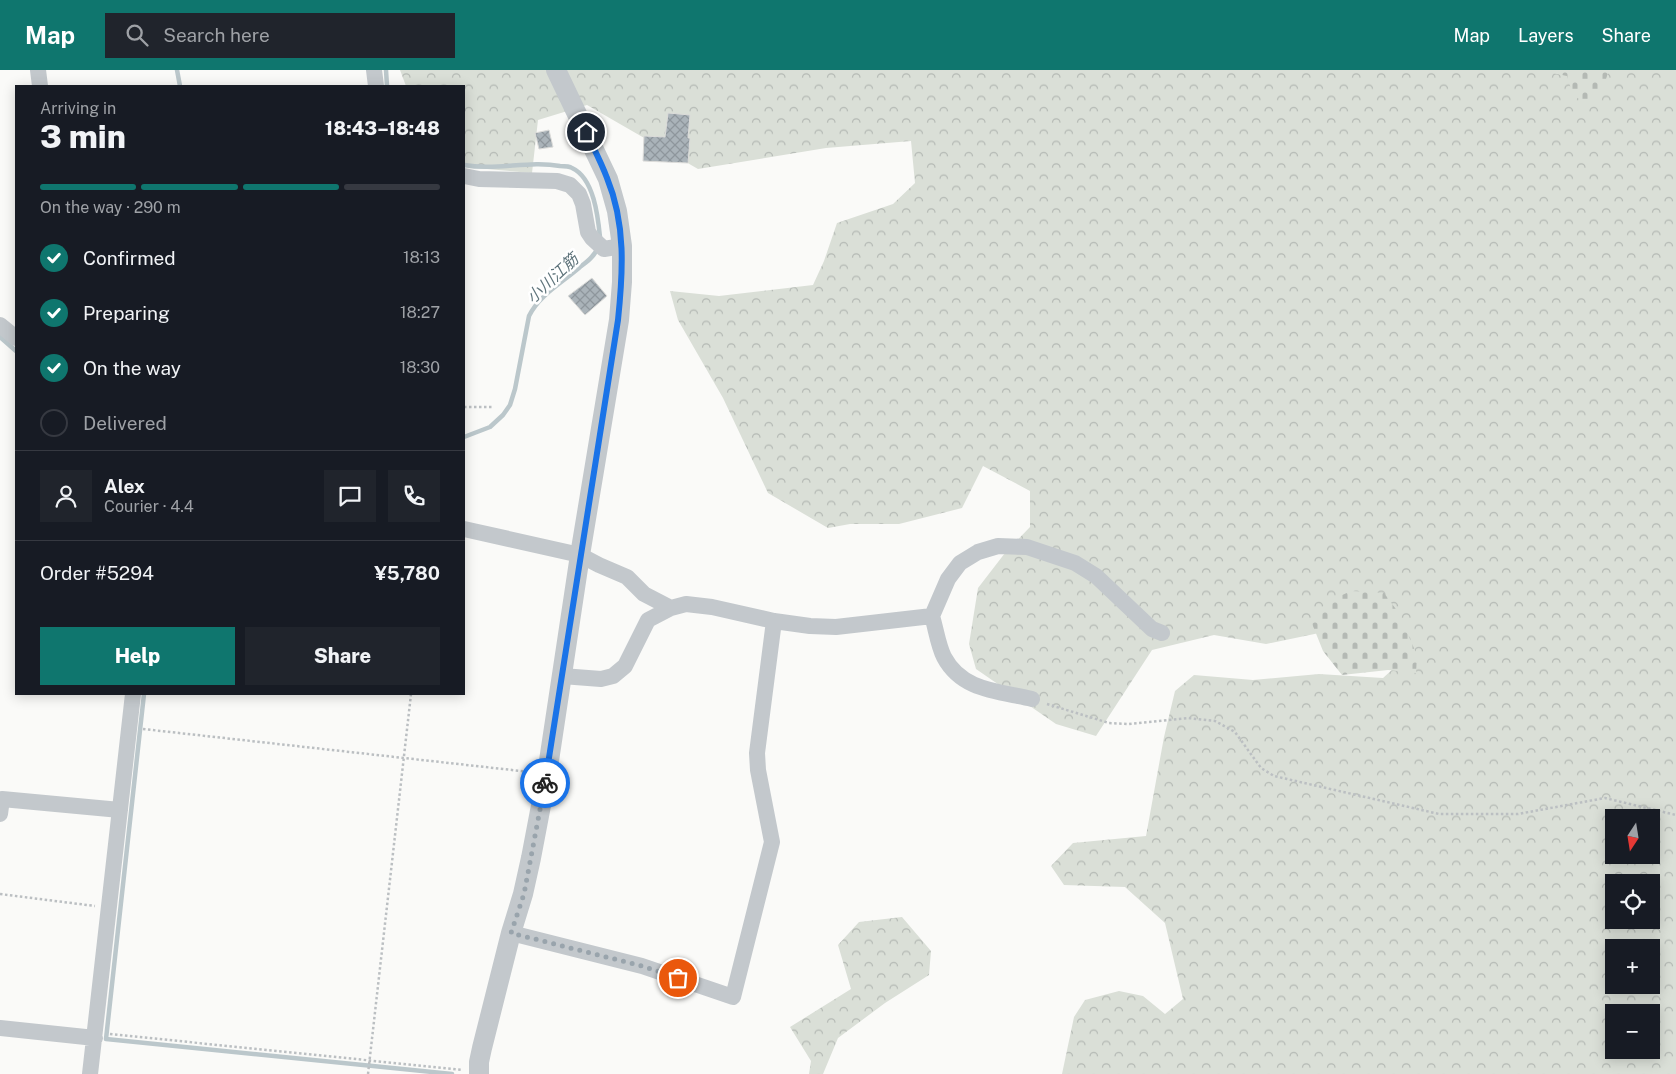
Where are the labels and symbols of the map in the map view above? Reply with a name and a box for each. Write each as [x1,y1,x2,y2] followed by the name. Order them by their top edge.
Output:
[565,111,607,153] pin
[522,248,584,307] water label: 小川江筋
[520,758,570,808] courier
[1605,809,1660,864] north arrow
[657,957,699,999] pin

